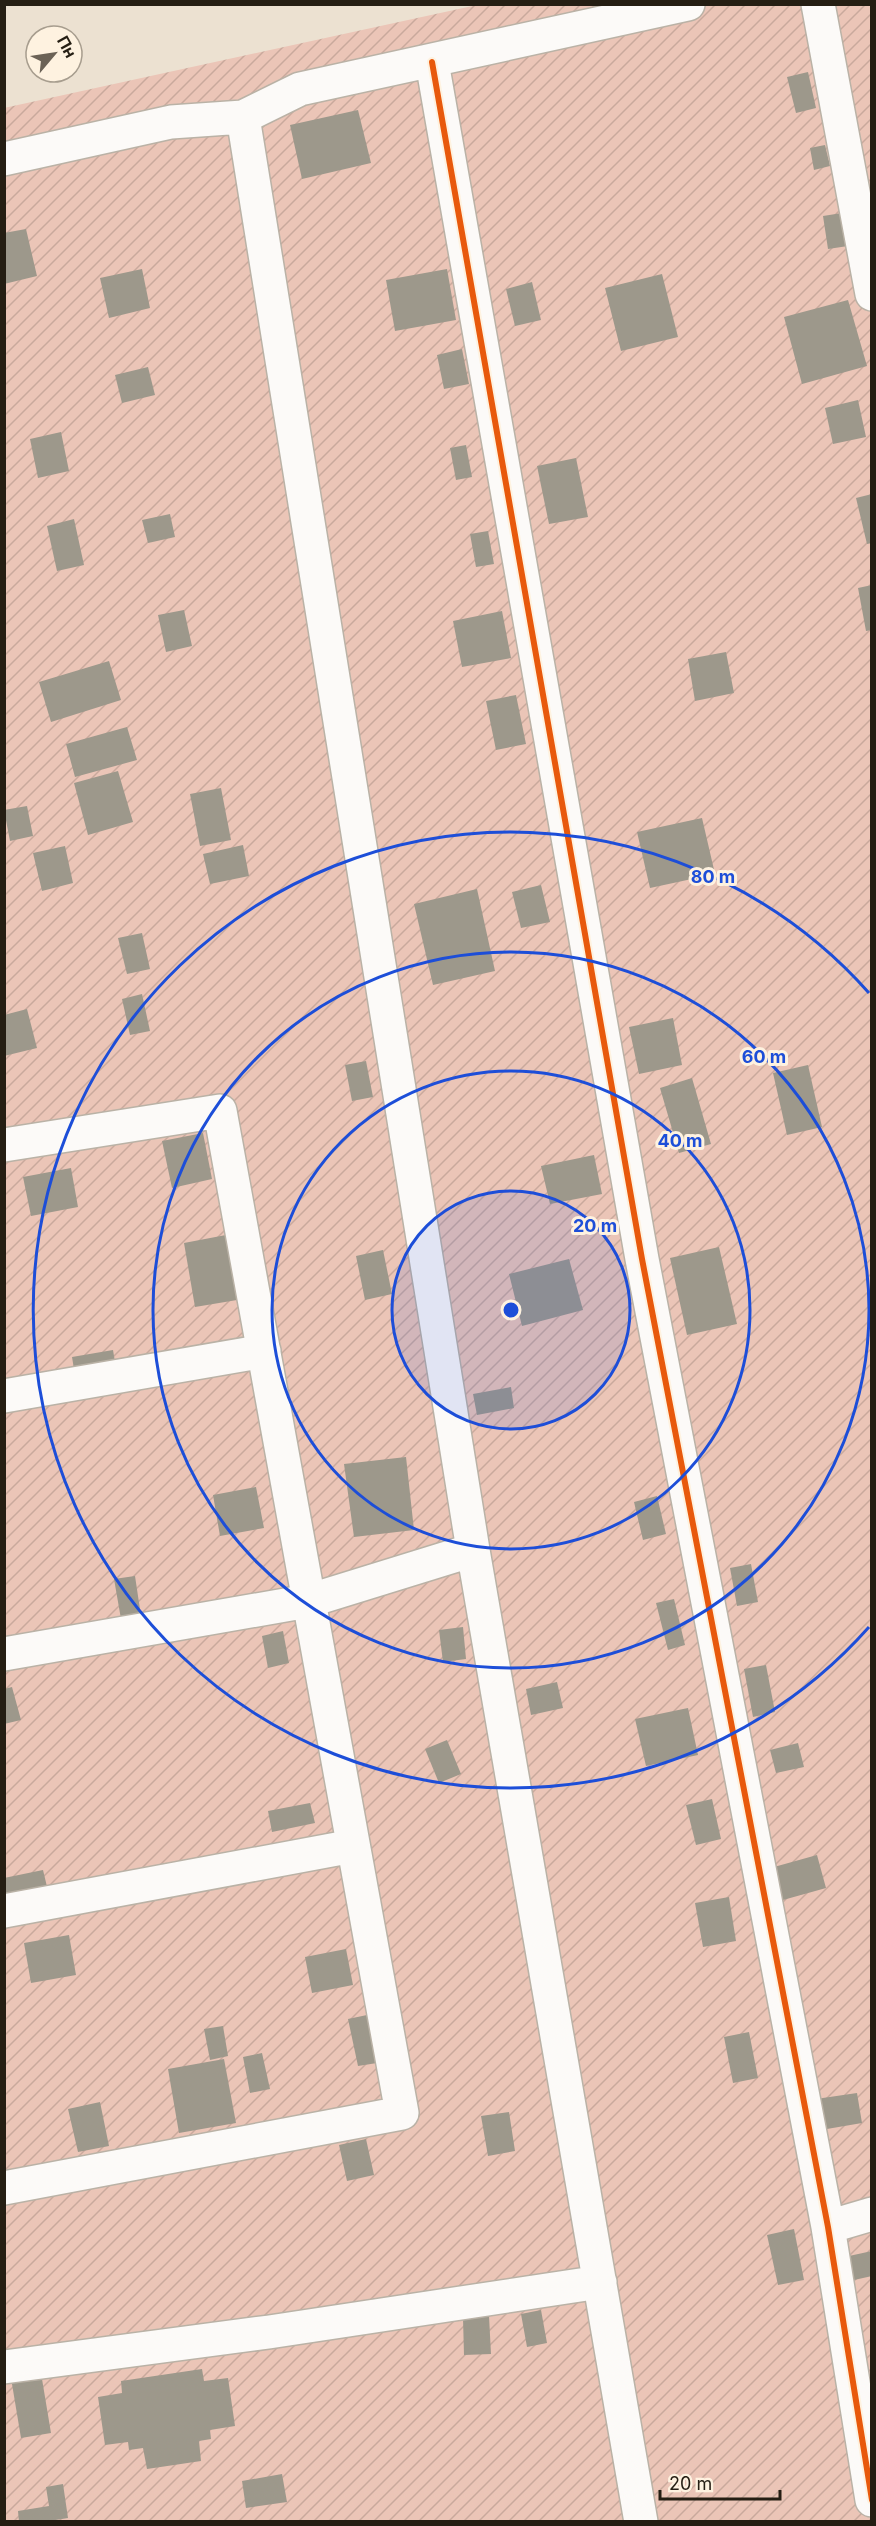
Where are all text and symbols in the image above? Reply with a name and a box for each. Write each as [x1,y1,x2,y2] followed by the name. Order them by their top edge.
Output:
[24,24,84,84] north arrow
[53,32,81,61] text: Пн
[691,866,735,887] text: 80 m
[742,1046,786,1067] text: 60 m
[658,1130,703,1151] text: 40 m
[573,1215,617,1236] text: 20 m
[501,1300,521,1320] centre of rings
[660,2463,780,2501] scale bar
[669,2473,712,2494] text: 20 m

